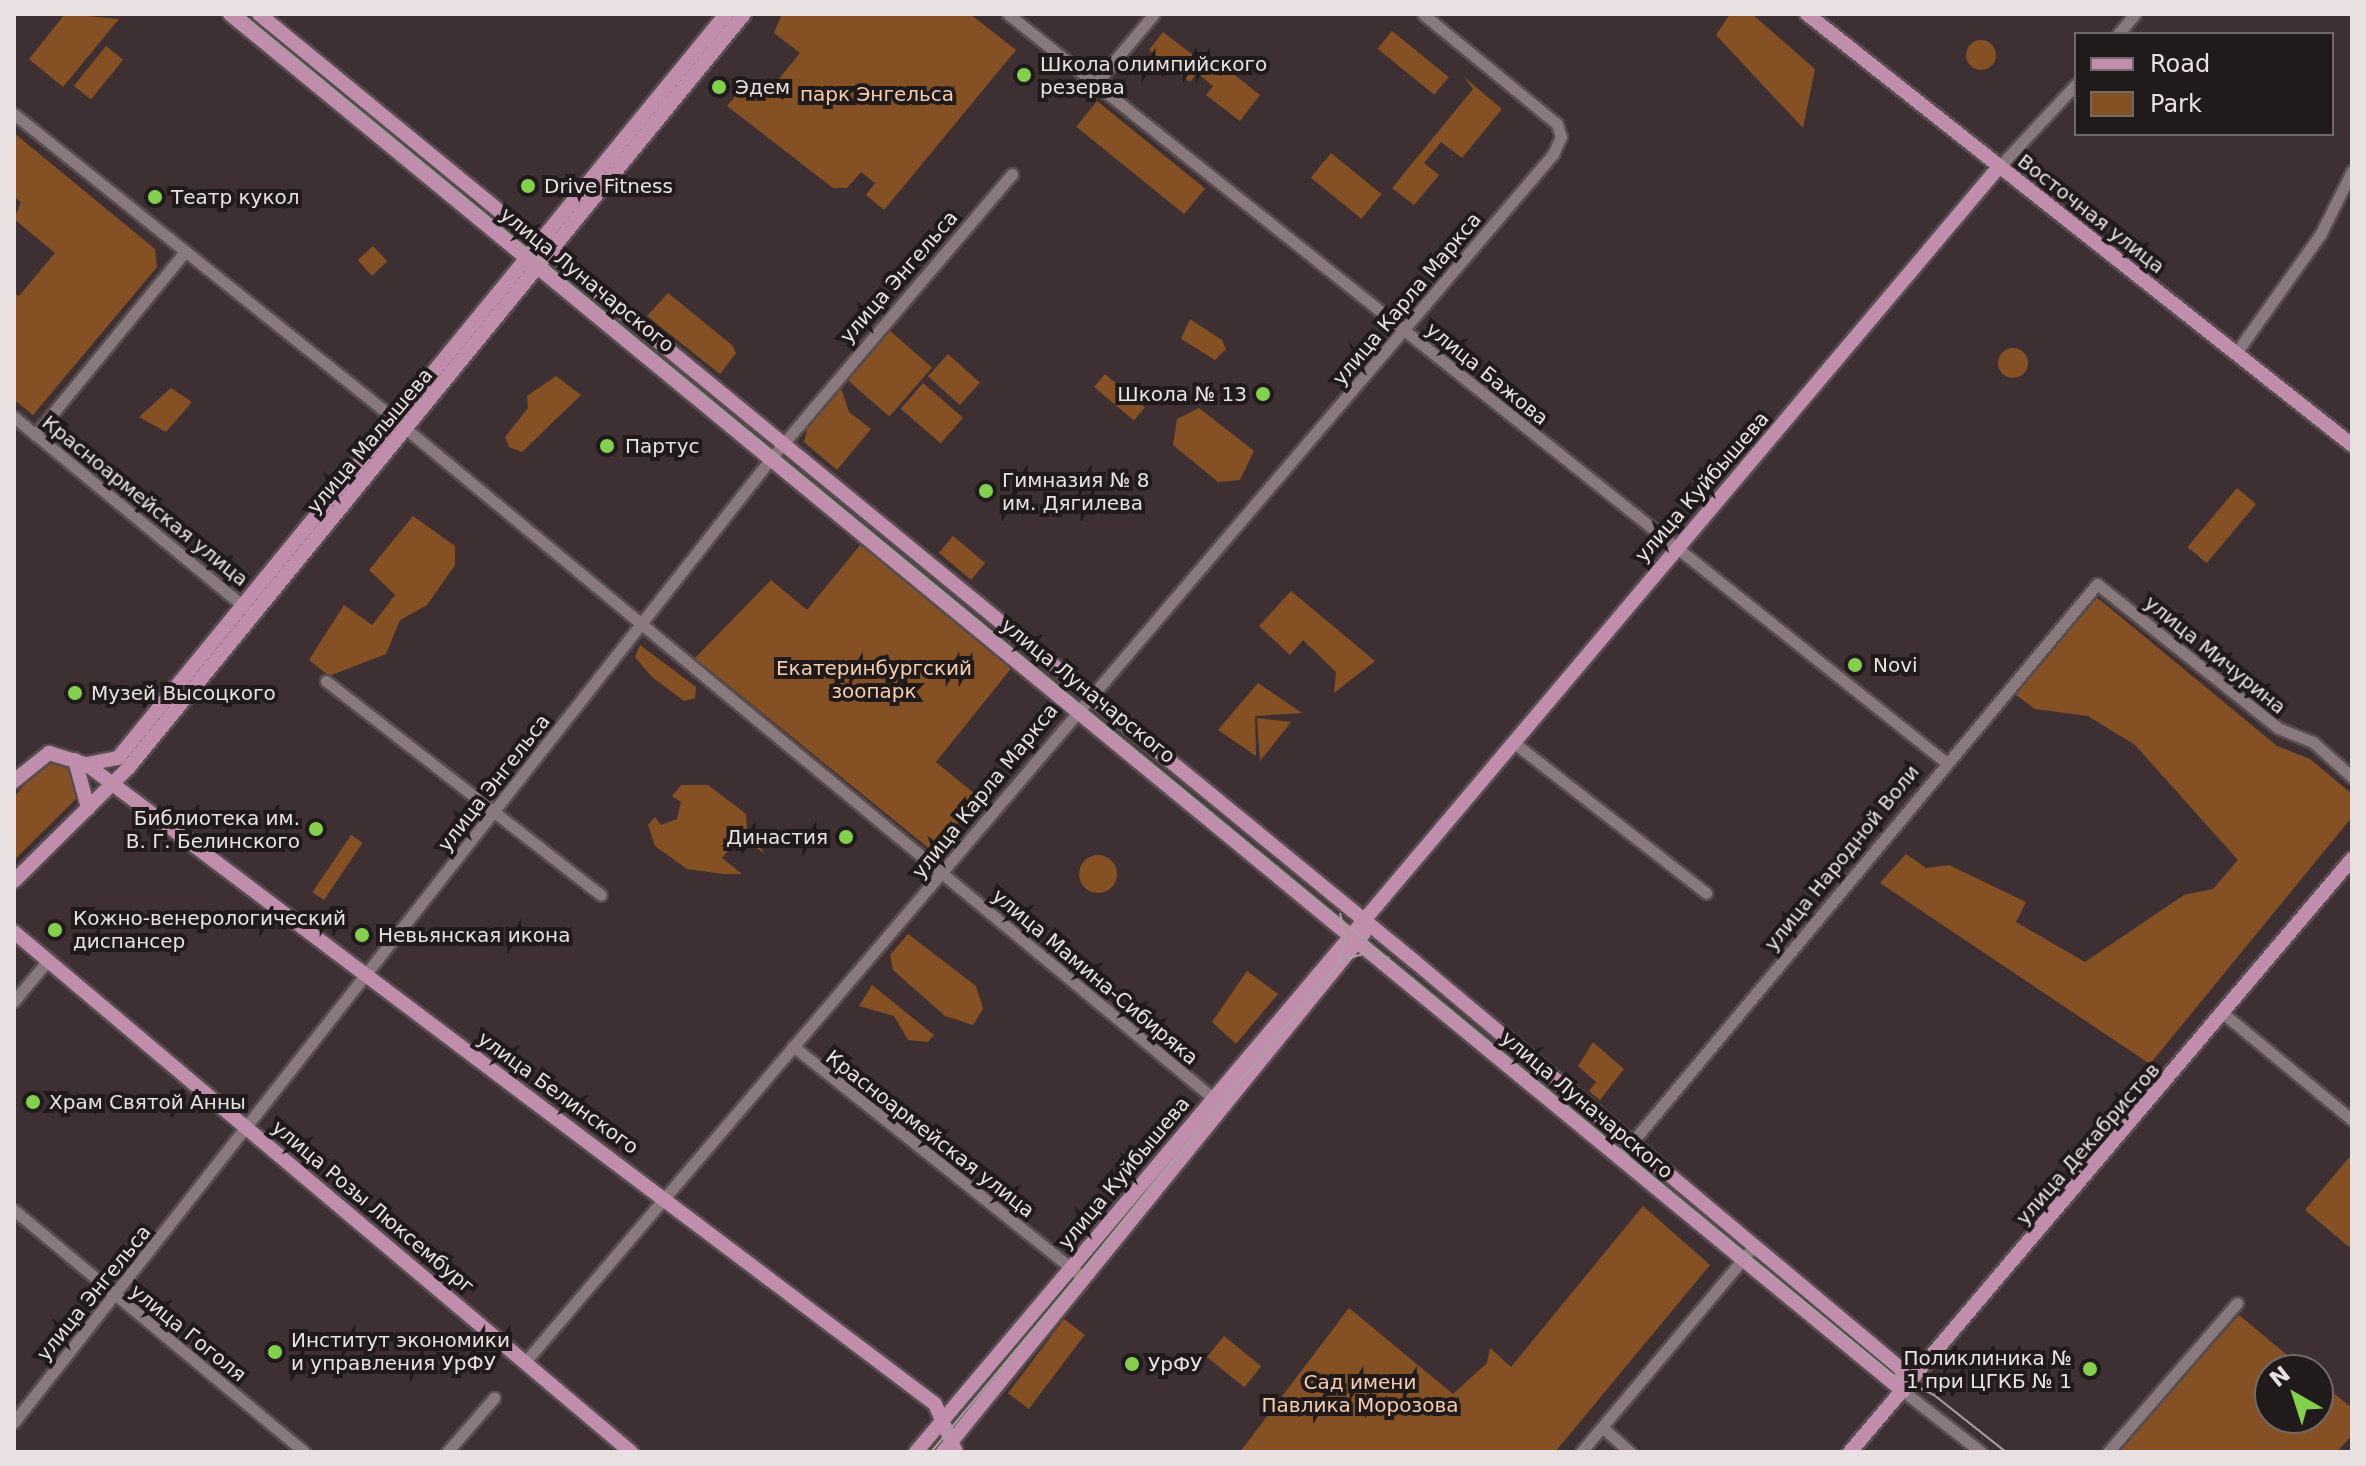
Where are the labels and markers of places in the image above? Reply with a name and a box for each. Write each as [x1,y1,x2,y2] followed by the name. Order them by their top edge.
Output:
[1040,52,1267,99] place label: Школа олимпийского резерва
[1015,66,1033,84] marker: Школа олимпийского резерва
[735,75,790,99] place label: Эдем
[710,78,728,96] marker: Эдем
[544,174,673,198] place label: Drive Fitness
[519,177,537,195] marker: Drive Fitness
[171,185,299,209] place label: Театр кукол
[146,188,164,206] marker: Театр кукол
[1117,382,1247,406] place label: Школа № 13
[1254,385,1272,403] marker: Школа № 13
[625,434,699,458] place label: Партус
[596,435,618,457] marker: Партус
[1002,468,1150,515] place label: Гимназия № 8 им. Дягилева
[977,482,995,500] marker: Гимназия № 8 им. Дягилева
[1873,653,1918,677] place label: Novi
[1844,654,1866,676] marker: Novi
[91,681,276,705] place label: Музей Высоцкого
[66,684,84,702] marker: Музей Высоцкого
[126,806,300,853] place label: Библиотека им. В. Г. Белинского
[307,820,325,838] marker: Библиотека им. В. Г. Белинского
[726,825,828,849] place label: Династия
[835,826,857,848] marker: Династия
[73,906,346,953] place label: Кожно-венерологический диспансер
[44,919,66,941] marker: Кожно-венерологический диспансер
[378,923,570,947] place label: Невьянская икона
[353,926,371,944] marker: Невьянская икона
[49,1090,246,1114] place label: Храм Святой Анны
[24,1093,42,1111] marker: Храм Святой Анны
[291,1328,510,1375] place label: Институт экономики и управления УрФУ
[266,1343,284,1361] marker: Институт экономики и управления УрФУ
[1904,1346,2072,1393] place label: Поликлиника № 1 при ЦГКБ № 1
[1148,1352,1202,1376] place label: УрФУ
[1123,1355,1141,1373] marker: УрФУ
[2079,1358,2101,1380] marker: Поликлиника № 1 при ЦГКБ № 1

